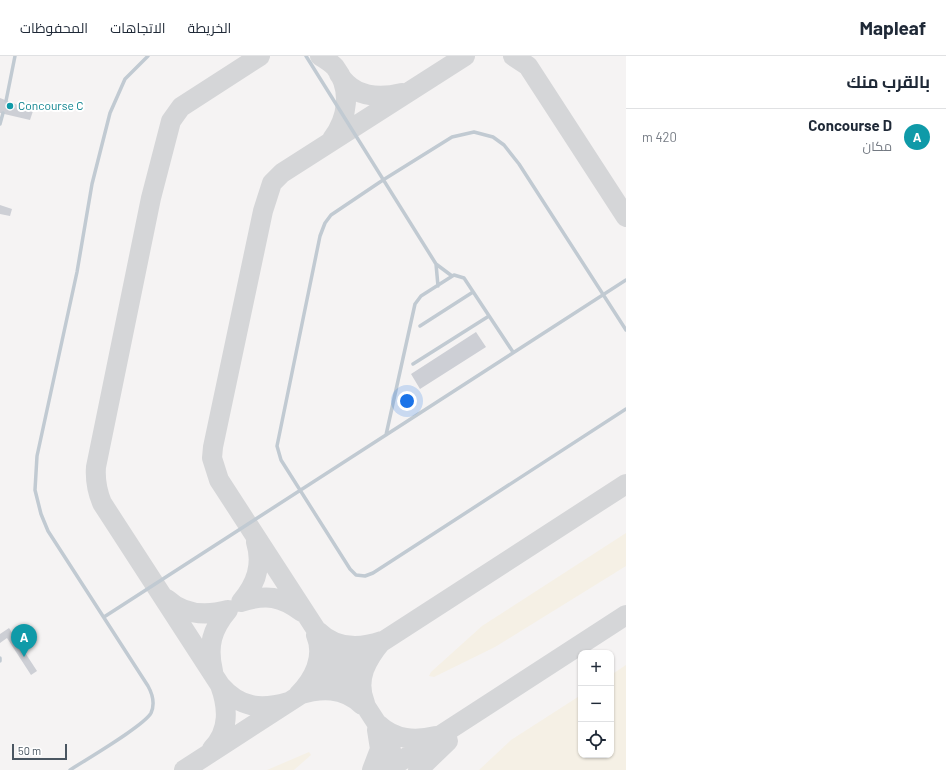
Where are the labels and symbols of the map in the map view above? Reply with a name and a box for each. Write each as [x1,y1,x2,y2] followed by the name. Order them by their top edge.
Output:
[18,98,84,112] place label: Concourse C
[5,101,15,111] marker: Concourse C
[397,391,417,411] your location
[11,624,37,657] pin: A
[12,742,67,761] scale bar

